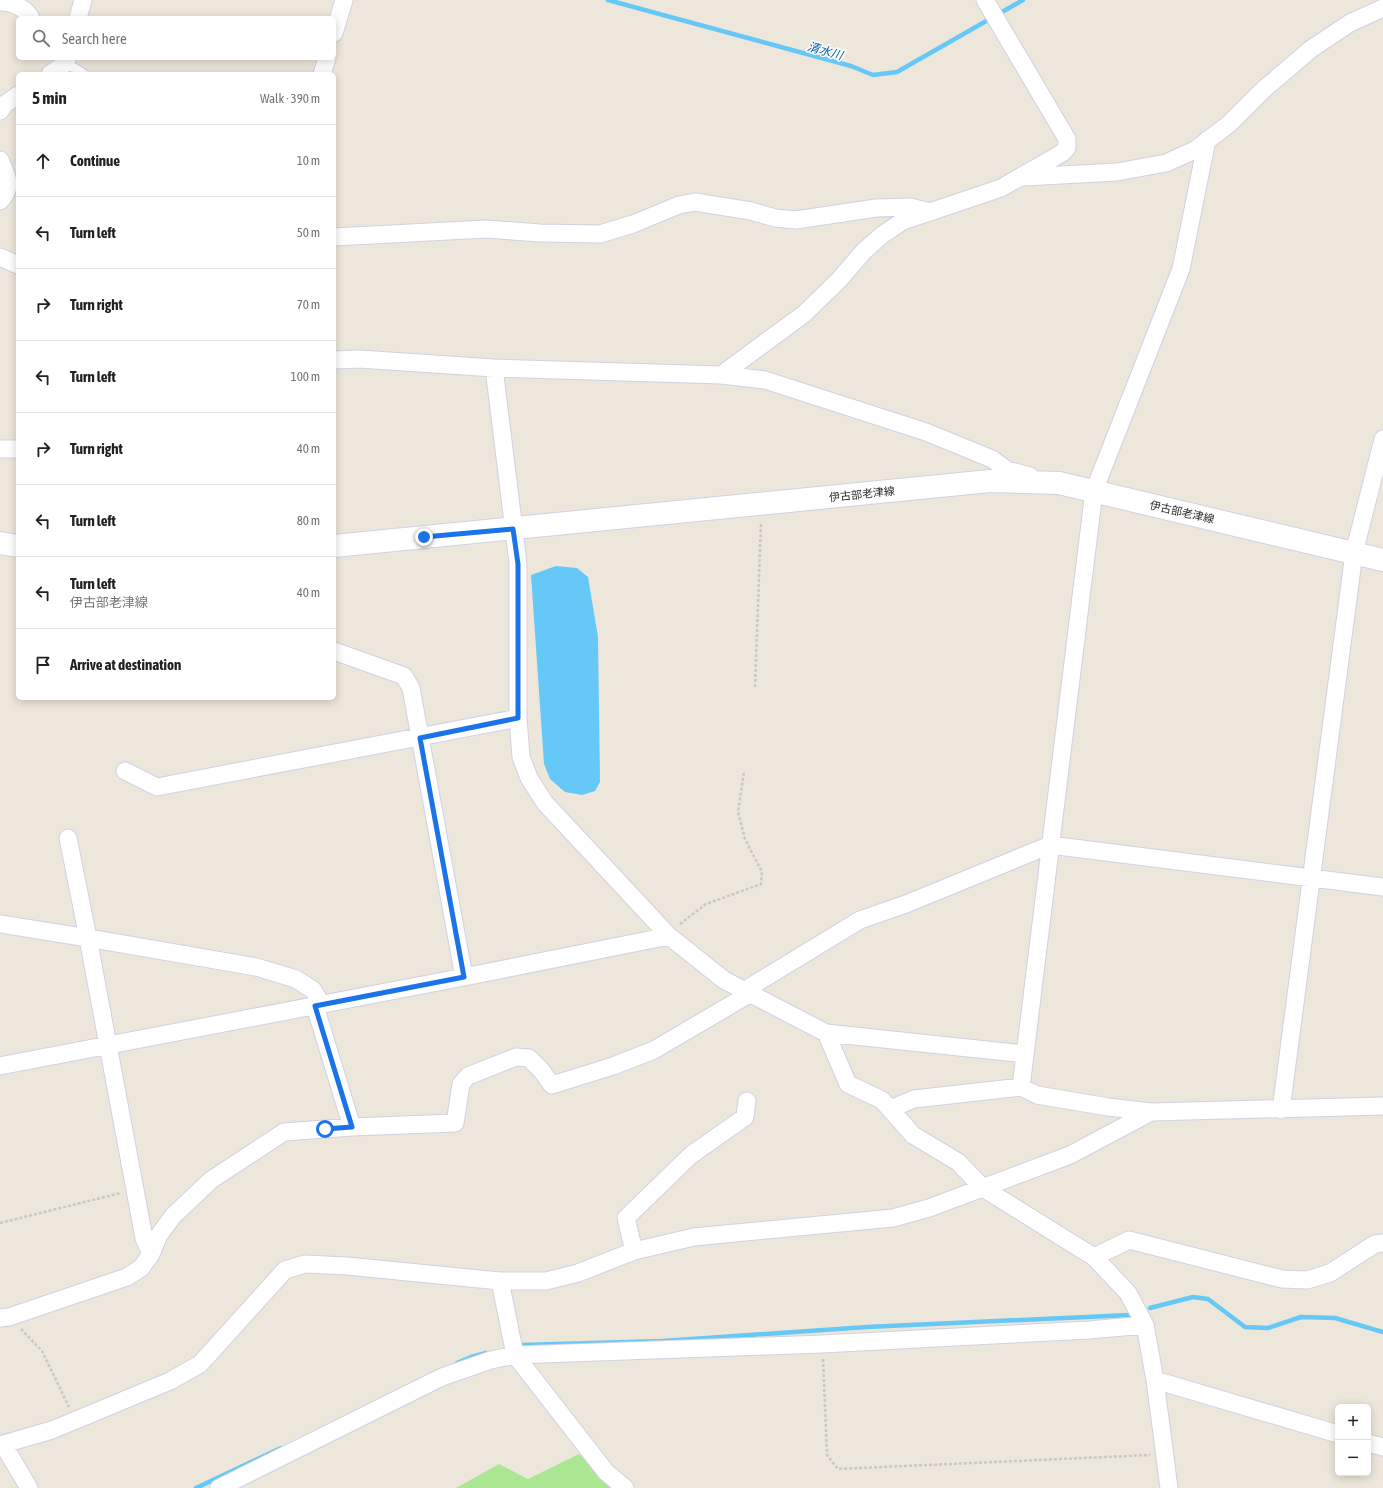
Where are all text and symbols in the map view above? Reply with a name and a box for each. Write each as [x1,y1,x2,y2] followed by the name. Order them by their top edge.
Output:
[16,16,336,60] search box
[30,27,52,49] icon: search
[62,30,127,47] text: Search here
[806,39,846,63] water label: 清水川
[32,88,67,108] text: 5 min
[260,91,320,106] text: Walk · 390 m
[32,150,54,172] icon: ahead
[70,152,120,169] text: Continue
[297,153,320,168] text: 10 m
[32,222,54,244] icon: left
[70,224,116,241] text: Turn left
[297,225,320,240] text: 50 m
[32,294,54,316] icon: right
[70,296,123,313] text: Turn right
[297,297,320,312] text: 70 m
[32,366,54,388] icon: left
[70,368,116,385] text: Turn left
[291,369,320,384] text: 100 m
[32,438,54,460] icon: right
[70,440,123,457] text: Turn right
[297,441,320,456] text: 40 m
[829,485,895,503] street label: 伊古部老津線
[1148,499,1216,525] street label: 伊古部老津線
[32,510,54,532] icon: left
[70,512,116,529] text: Turn left
[297,513,320,528] text: 80 m
[415,528,433,546] route end
[70,575,116,592] text: Turn left
[32,582,54,604] icon: left
[297,585,320,600] text: 40 m
[70,595,148,610] text: 伊古部老津線
[32,654,54,676] icon: arrive
[70,656,181,673] text: Arrive at destination
[316,1120,334,1138] route start
[1335,1404,1371,1476] map controls
[1335,1404,1371,1440] button: +
[1335,1440,1371,1476] button: −

